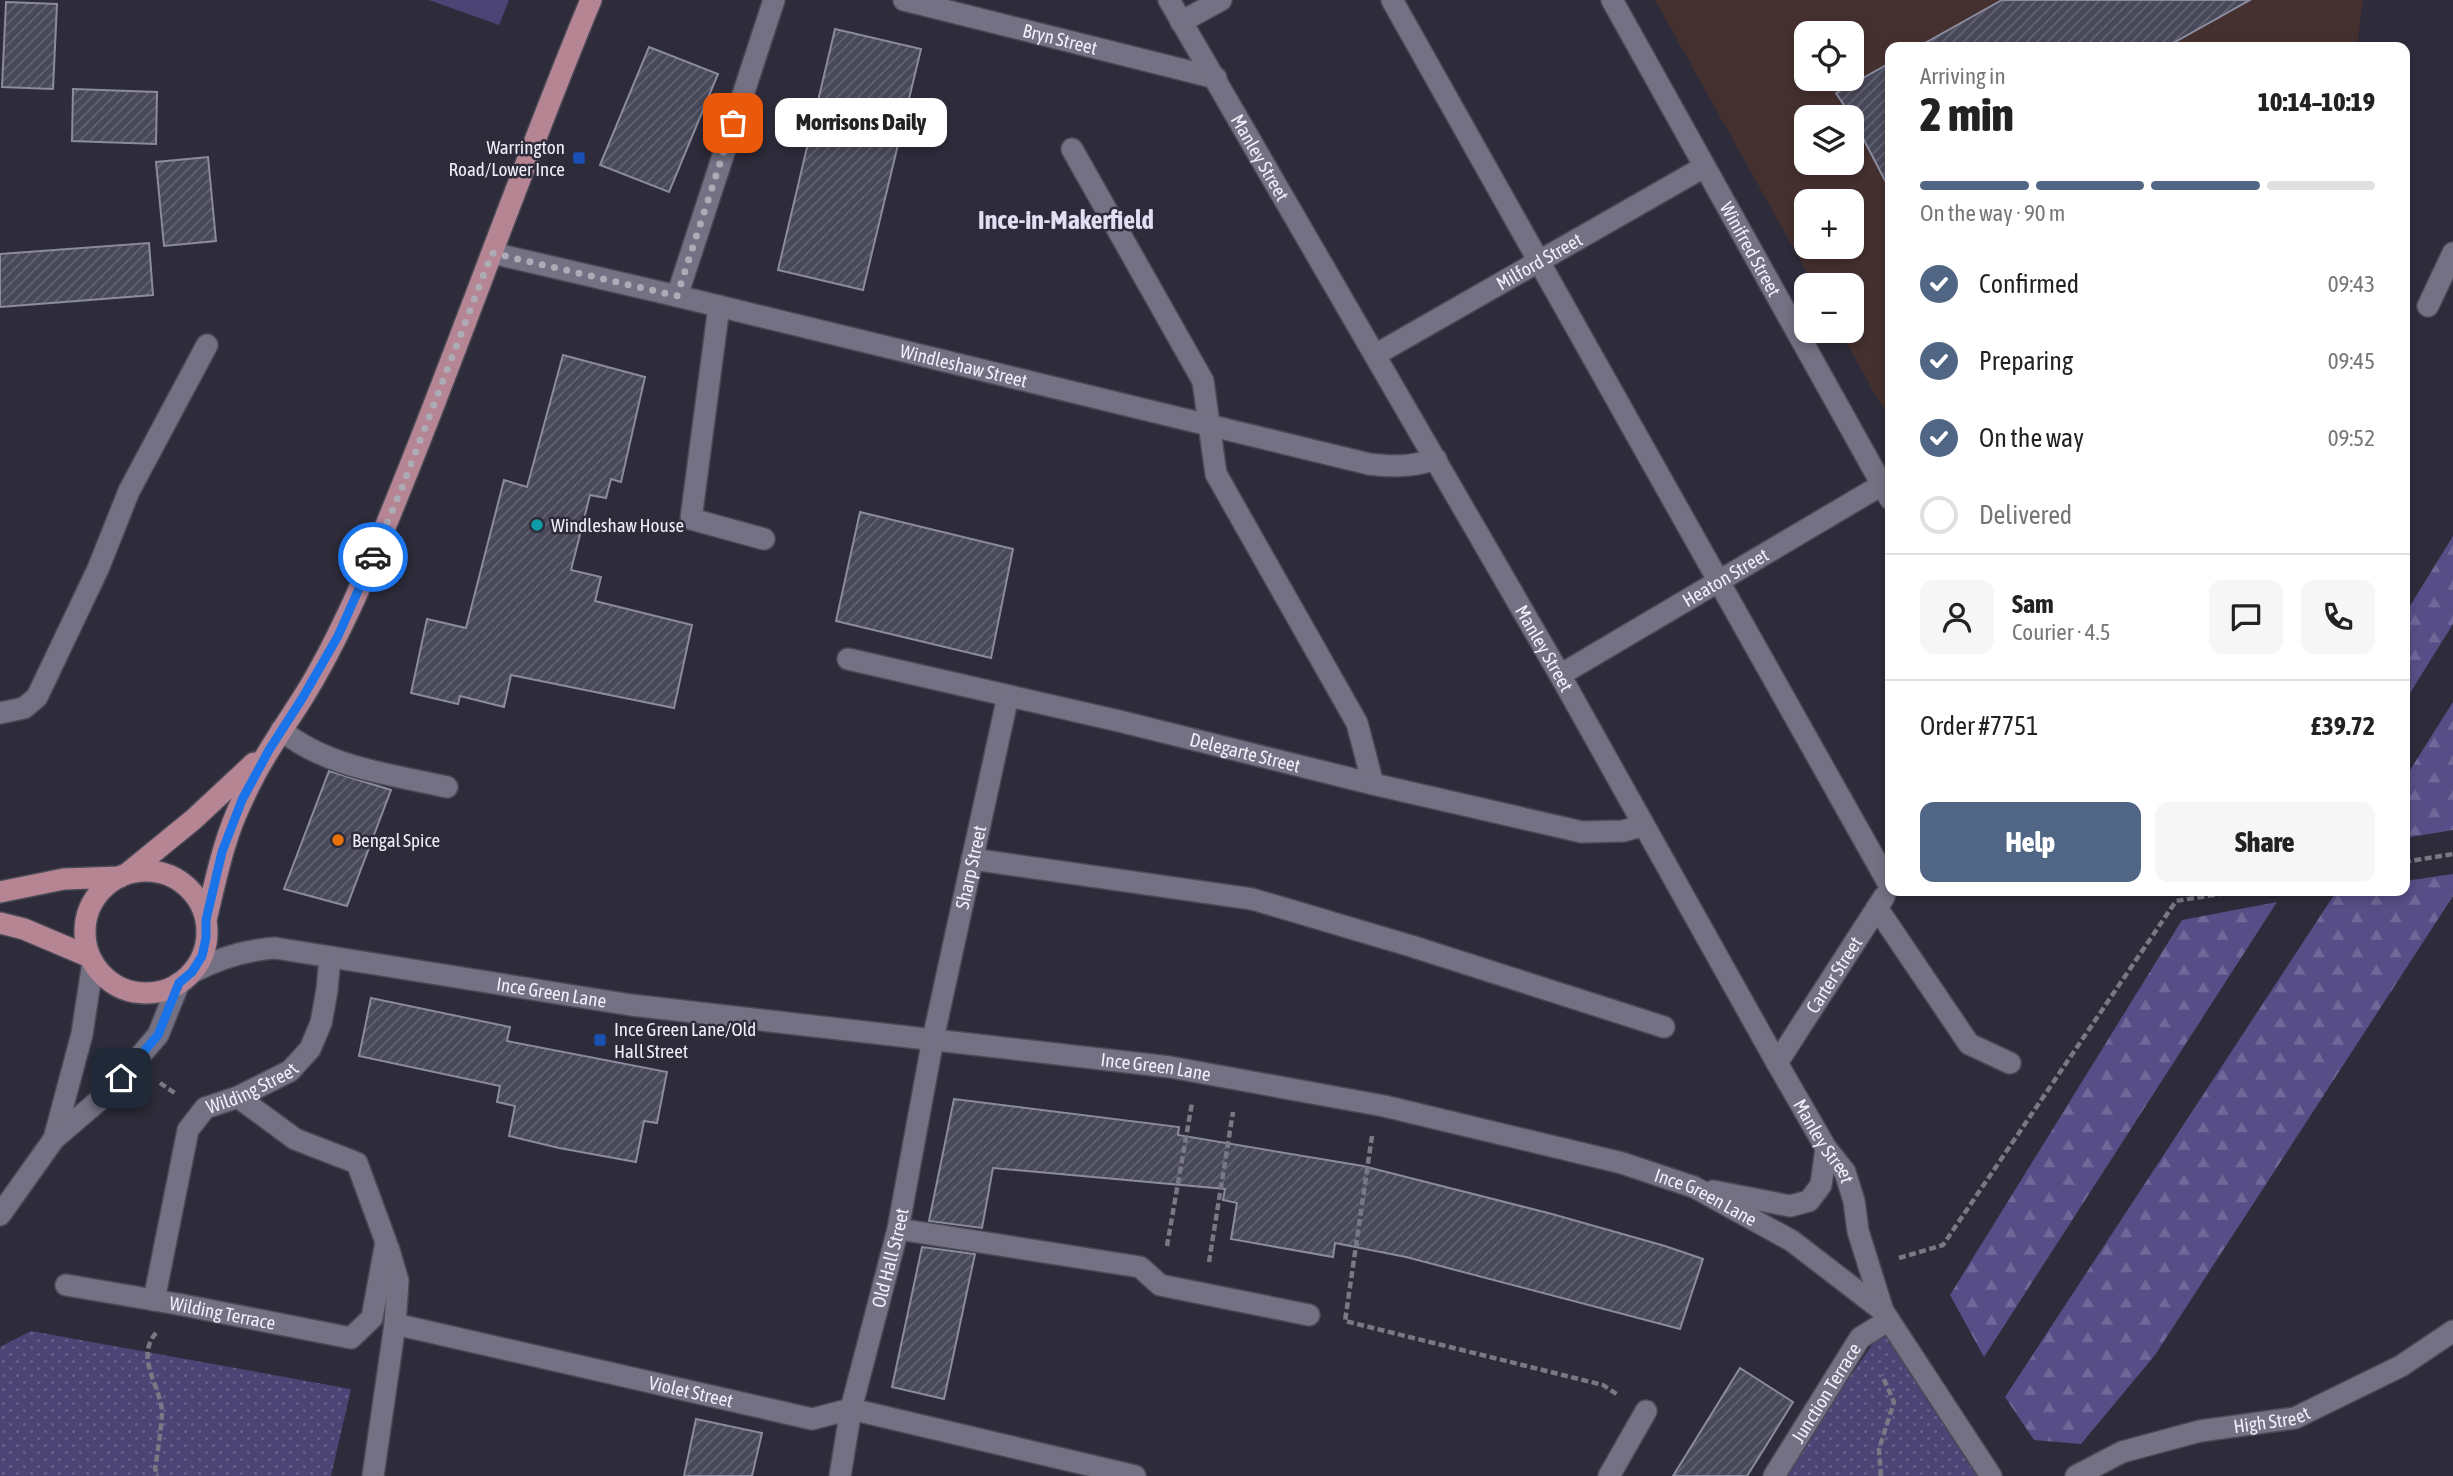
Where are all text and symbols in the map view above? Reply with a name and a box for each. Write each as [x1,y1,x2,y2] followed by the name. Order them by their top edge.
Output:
[1021,19,1100,59] street label: Bryn Street
[1794,21,1864,343] map controls
[1794,21,1864,91] button: locate
[1920,63,2006,89] text: Arriving in
[2258,87,2375,117] text: 10:14–10:19
[1920,88,2014,141] text: 2 min
[703,93,763,153] pin
[775,99,946,148] callout: Morrisons Daily
[714,104,752,142] icon: bag
[1794,105,1864,175] button: layers
[796,109,926,135] text: Morrisons Daily
[1227,110,1294,205] street label: Manley Street
[449,136,565,180] place label: Warrington Road/Lower Ince
[571,150,587,166] marker: Warrington Road/Lower Ince
[1794,189,1864,259] button: +
[1716,198,1786,300] street label: Winifred Street
[1920,200,2065,226] text: On the way · 90 m
[978,205,1154,235] district label: Ince-in-Makerfield
[1492,228,1586,294] street label: Milford Street
[1920,265,1958,303] icon: check
[1979,269,2079,299] text: Confirmed
[2328,271,2375,297] text: 09:43
[1794,273,1864,343] button: −
[898,340,1030,392] street label: Windleshaw Street
[1920,342,1958,380] icon: check
[1979,346,2073,376] text: Preparing
[2328,348,2375,374] text: 09:45
[1920,419,1958,457] icon: check
[1979,423,2084,453] text: On the way
[2328,425,2375,451] text: 09:52
[1979,500,2072,530] text: Delivered
[551,514,684,536] place label: Windleshaw House
[529,517,545,533] marker: Windleshaw House
[338,522,408,592] courier
[354,538,392,576] icon: car
[1678,543,1772,611] street label: Heaton Street
[1920,580,1994,654] button: person
[2209,580,2283,654] button: chat
[2301,580,2375,654] button: phone
[2012,589,2054,619] text: Sam
[1511,601,1578,695] street label: Manley Street
[2012,619,2111,645] text: Courier · 4.5
[1920,711,2039,741] text: Order #7751
[2311,711,2375,741] text: £39.72
[1188,728,1303,777] street label: Delegarte Street
[1920,802,2141,882] button: Help
[2155,802,2375,882] button: Share
[951,823,990,911] street label: Sharp Street
[352,829,440,851] place label: Bengal Spice
[330,832,346,848] marker: Bengal Spice
[1801,932,1867,1017] street label: Carter Street
[495,973,608,1012] street label: Ince Green Lane
[614,1018,756,1062] place label: Ince Green Lane/Old Hall Street
[592,1032,608,1048] marker: Ince Green Lane/Old Hall Street
[91,1048,151,1108] pin
[1099,1048,1213,1085] street label: Ince Green Lane
[203,1058,303,1118] street label: Wilding Street
[102,1059,140,1097] icon: home
[1789,1095,1859,1186] street label: Manley Street
[1652,1164,1761,1231] street label: Ince Green Lane
[867,1206,913,1310] street label: Old Hall Street
[168,1292,277,1334] street label: Wilding Terrace
[1787,1339,1865,1447] street label: Junction Terrace
[646,1371,735,1412] street label: Violet Street
[2232,1402,2313,1437] street label: High Street

